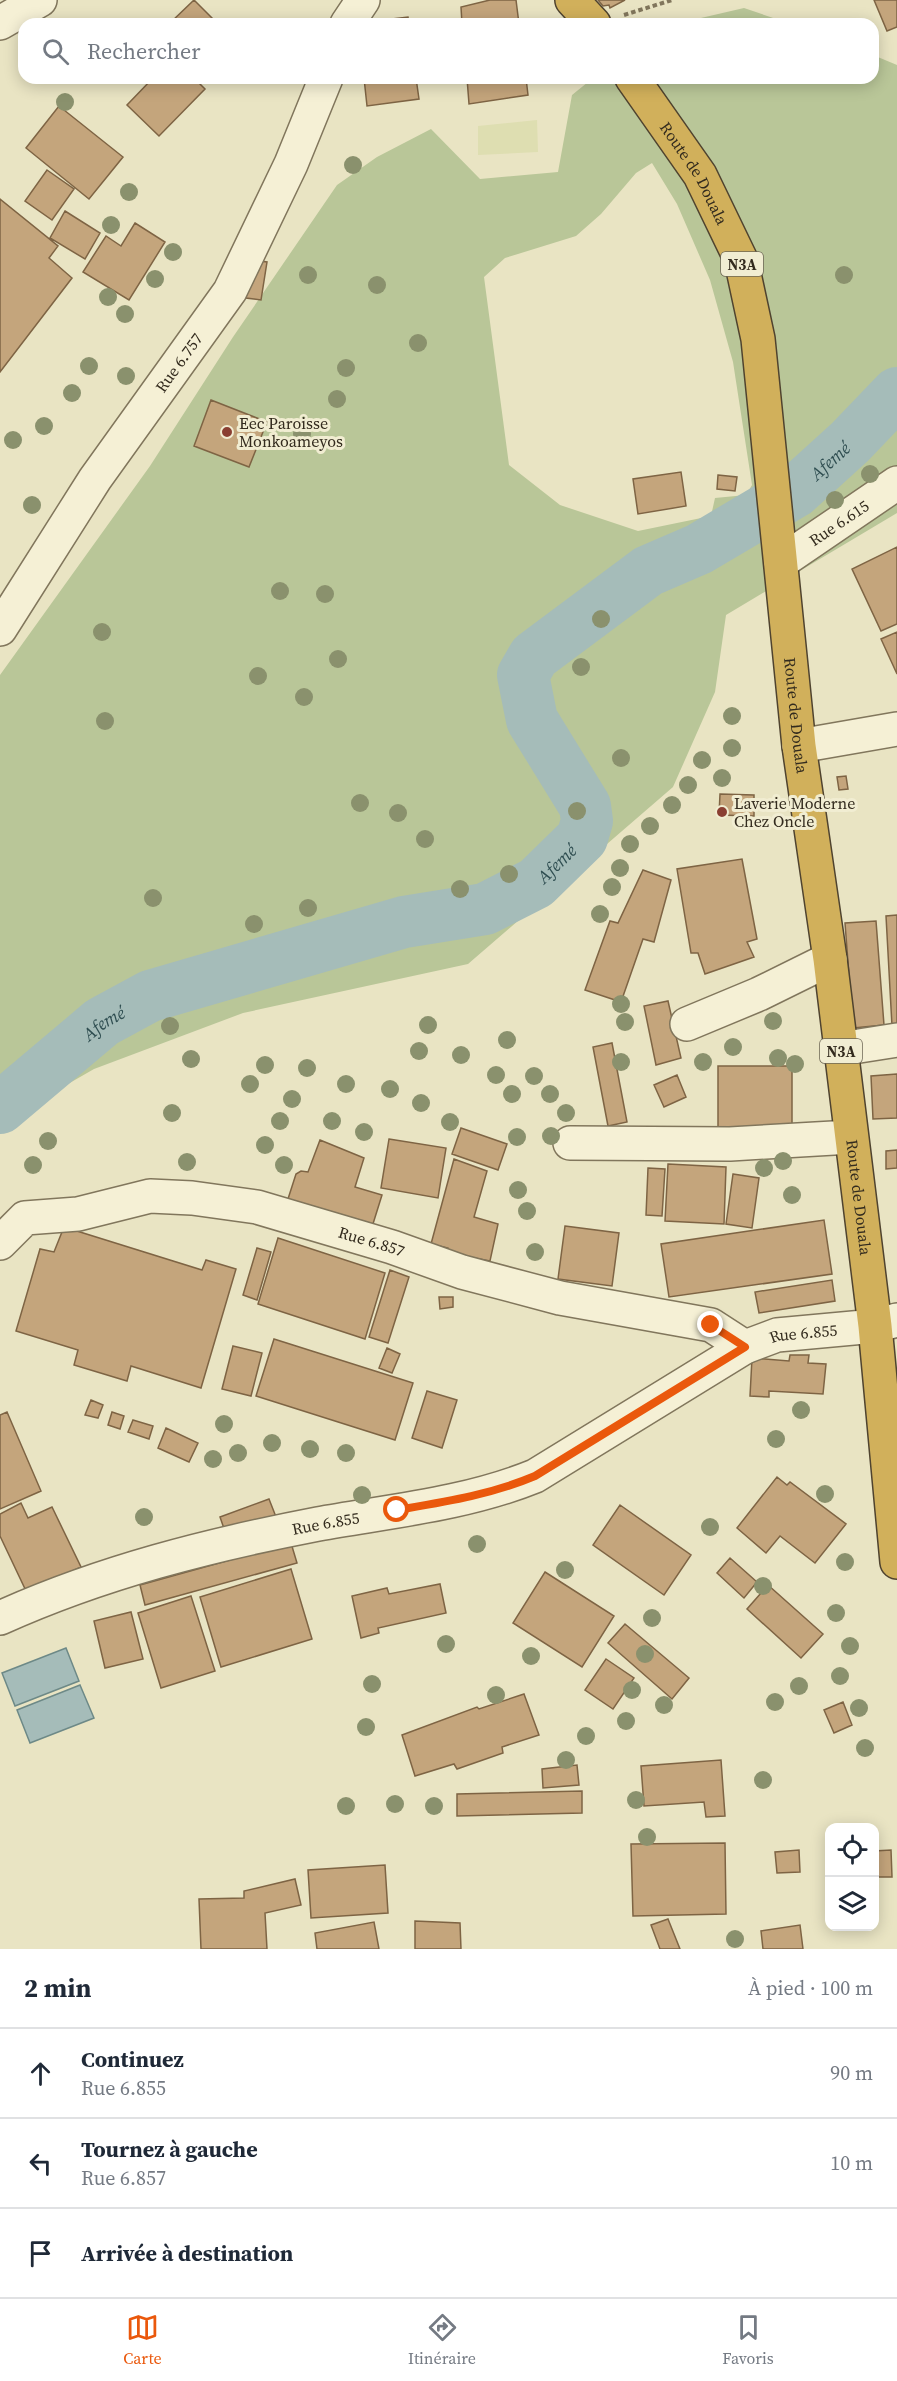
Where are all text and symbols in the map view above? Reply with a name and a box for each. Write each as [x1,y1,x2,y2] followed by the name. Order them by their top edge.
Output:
[18,18,879,84] search box
[39,35,72,68] icon: search
[87,36,201,66] text: Rechercher
[655,117,734,229] street label: Route de Douala
[721,252,763,276] road number: N3A
[150,328,207,397] street label: Rue 6.757
[239,412,343,452] place label: Eec Paroisse Monkoameyos
[220,425,234,439] marker: Eec Paroisse Monkoameyos
[803,435,856,486] water label: Afemé
[804,494,873,551] street label: Rue 6.615
[779,656,814,776] street label: Route de Douala
[734,792,855,832] place label: Laverie Moderne Chez Oncle
[715,805,729,819] marker: Laverie Moderne Chez Oncle
[530,837,583,889] water label: Afemé
[76,999,130,1047] water label: Afemé
[820,1039,862,1063] road number: N3A
[841,1138,877,1257] street label: Route de Douala
[336,1221,408,1262] street label: Rue 6.857
[697,1311,723,1337] route end
[766,1319,838,1348] street label: Rue 6.855
[383,1496,409,1522] route start
[290,1506,361,1540] street label: Rue 6.855
[825,1823,879,1931] map controls
[825,1823,879,1877] button: locate
[825,1877,879,1931] button: layers
[24,1970,91,2006] text: 2 min
[748,1974,873,2002] text: À pied · 100 m
[81,2044,184,2074] text: Continuez
[24,2057,57,2090] icon: ahead
[830,2059,873,2087] text: 90 m
[81,2074,166,2102] text: Rue 6.855
[81,2134,258,2164] text: Tournez à gauche
[24,2147,57,2180] icon: left
[830,2149,873,2177] text: 10 m
[81,2164,166,2192] text: Rue 6.857
[24,2237,57,2270] icon: arrive
[81,2238,293,2268] text: Arrivée à destination
[123,2311,162,2369] tab: Carte
[408,2311,476,2369] tab: Itinéraire
[722,2311,774,2369] tab: Favoris

